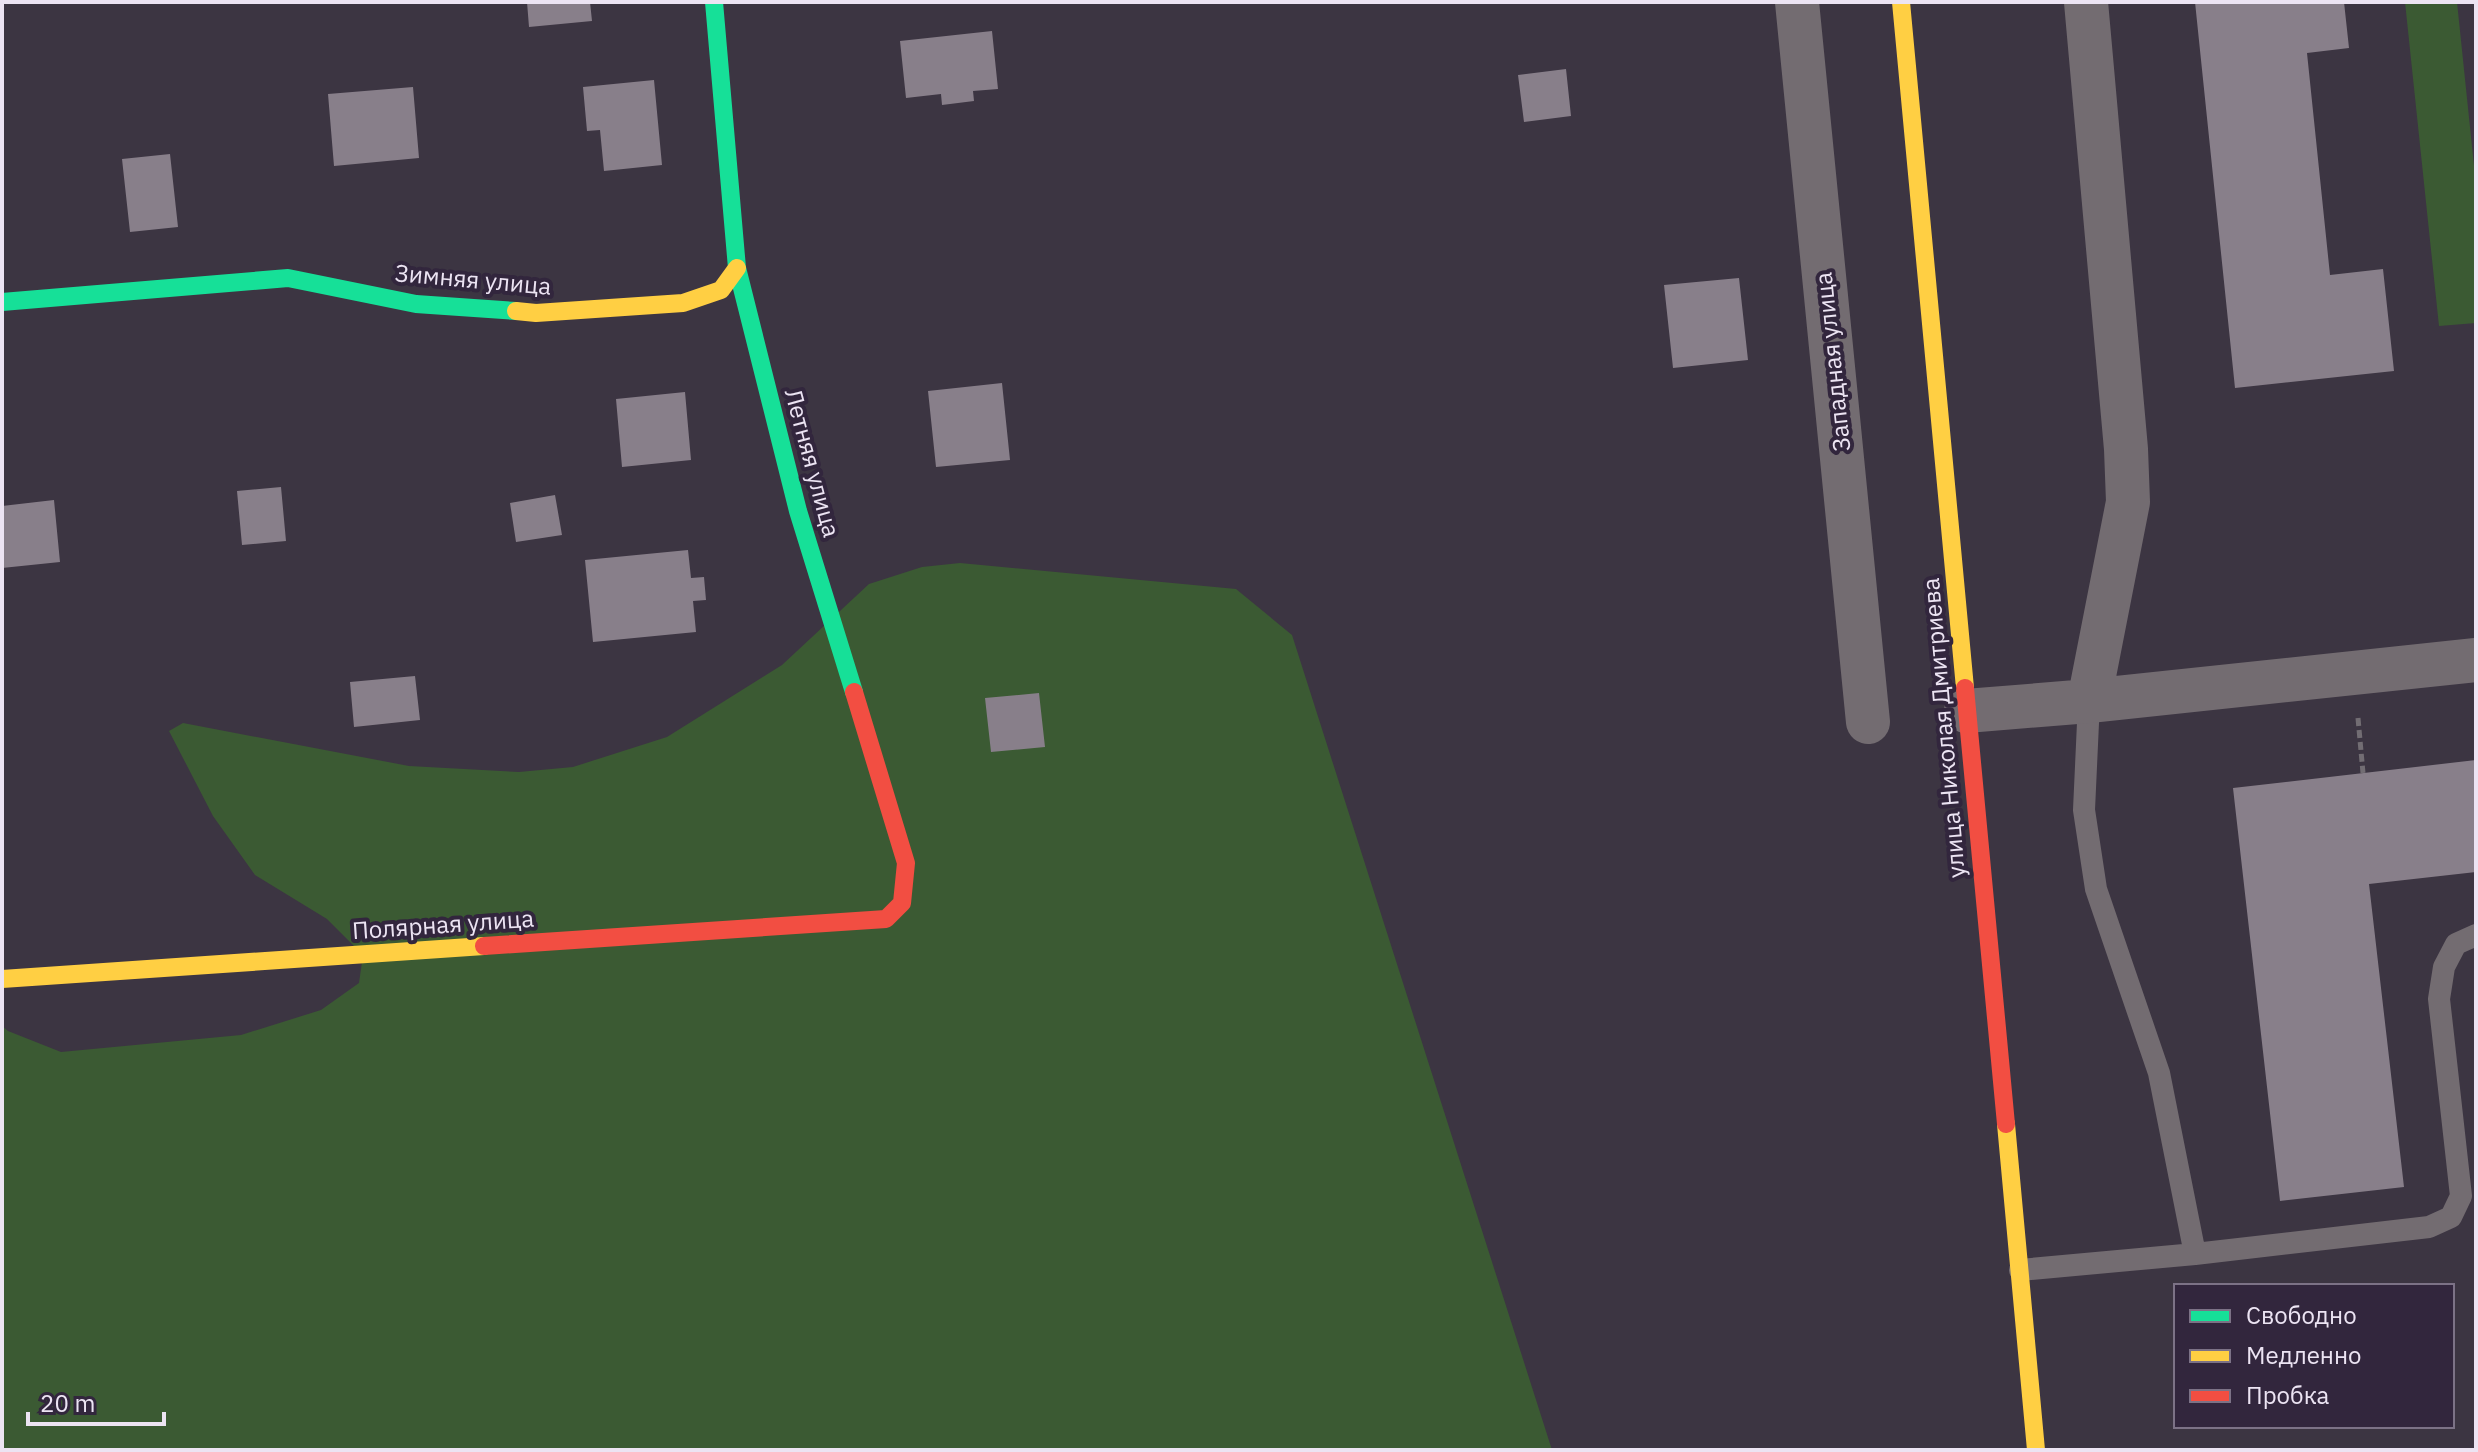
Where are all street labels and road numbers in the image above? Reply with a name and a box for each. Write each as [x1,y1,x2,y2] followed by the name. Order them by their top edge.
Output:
[393,256,553,302] street label: Зимняя улица
[1807,271,1857,453] street label: Западная улица
[778,385,848,541] street label: Летняя улица
[1914,577,1972,879] street label: улица Николая Дмитриева
[351,902,535,946] street label: Полярная улица

